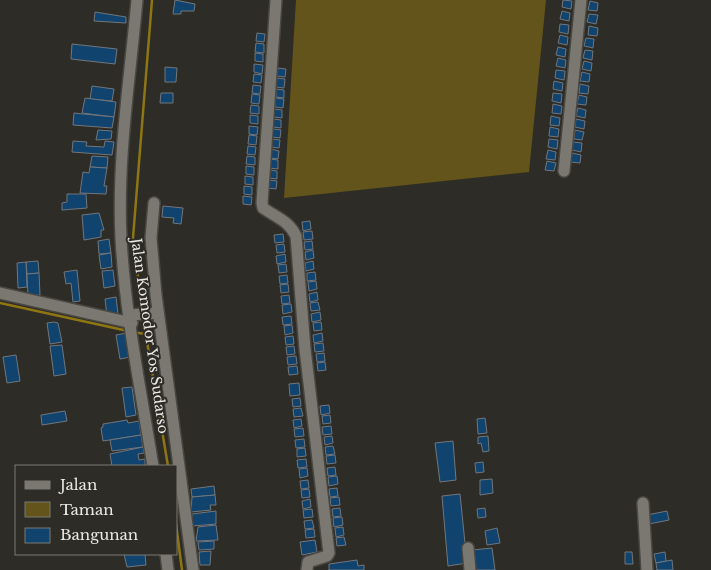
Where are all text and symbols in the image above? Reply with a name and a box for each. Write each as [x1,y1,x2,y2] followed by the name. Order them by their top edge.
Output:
[127,235,173,435] street label: Jalan Komodor Yos Sudarso
[15,465,178,555] legend
[58,475,97,494] text: Jalan
[60,500,114,519] text: Taman
[60,525,138,544] text: Bangunan

